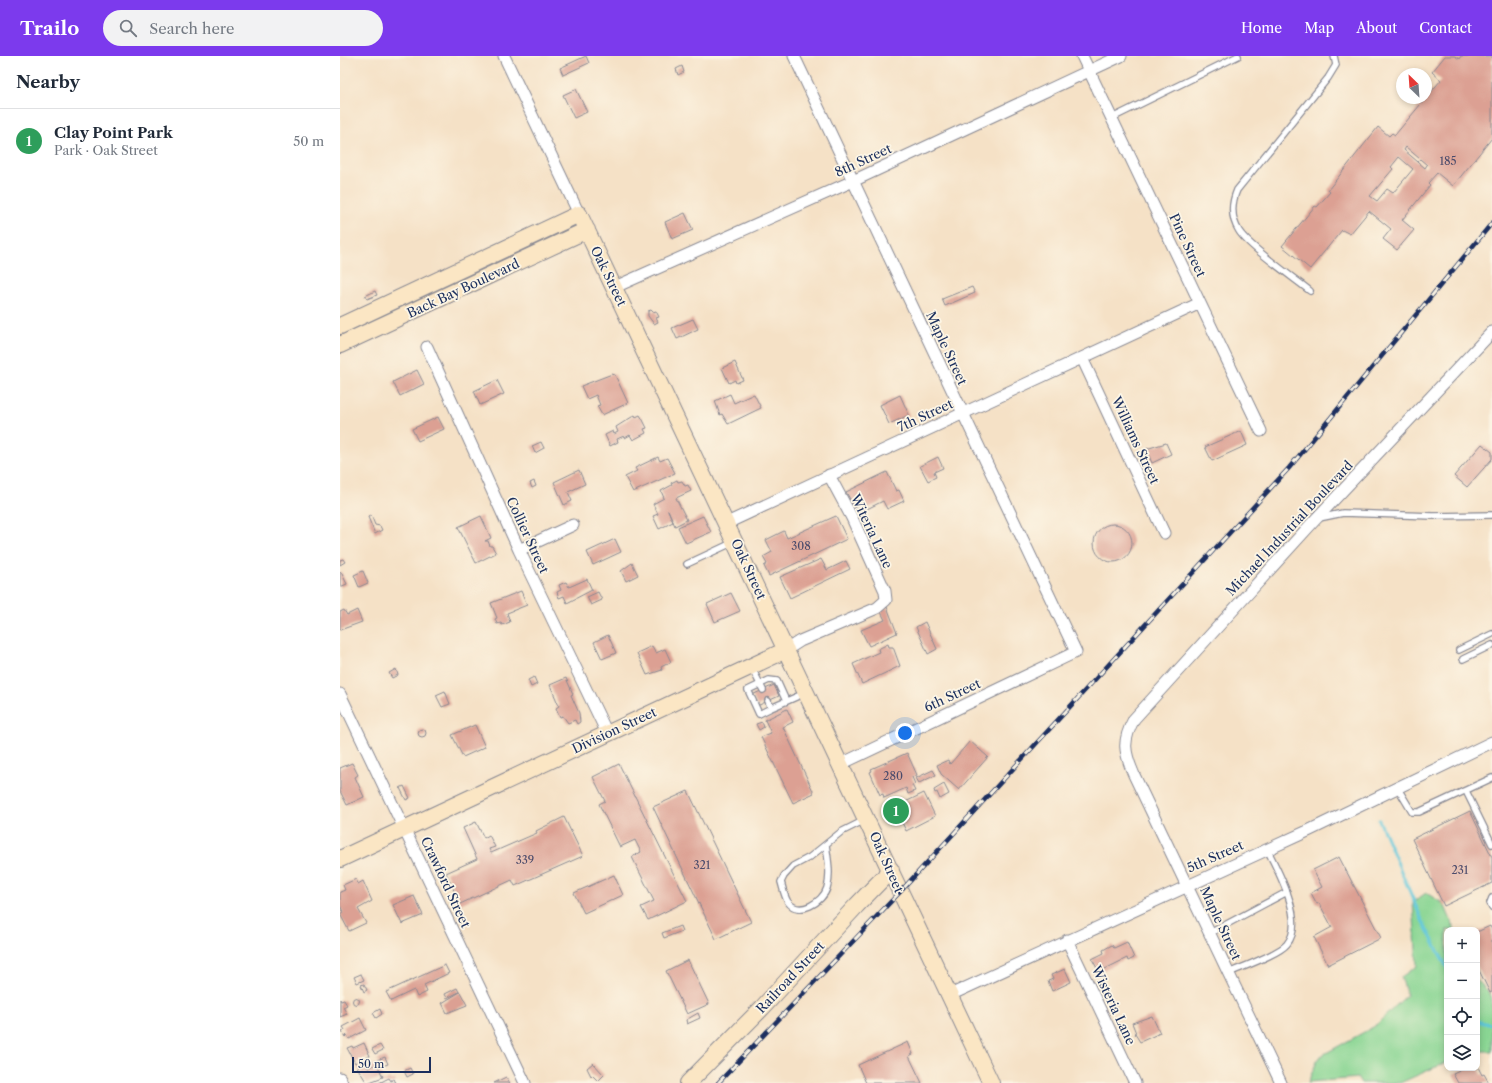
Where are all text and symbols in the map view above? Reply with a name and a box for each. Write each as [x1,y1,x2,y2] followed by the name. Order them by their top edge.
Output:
[103,10,383,46] search box
[20,17,79,40] text: Trailo
[117,17,139,39] icon: search
[149,19,234,38] text: Search here
[1241,19,1282,37] text: Home
[1304,19,1334,37] text: Map
[1356,19,1397,37] text: About
[1419,19,1472,37] text: Contact
[1396,68,1432,104] north arrow
[16,72,80,92] text: Nearby
[54,123,173,142] text: Clay Point Park
[26,133,32,149] text: 1
[293,133,324,149] text: 50 m
[832,140,894,180] street label: 8th Street
[54,142,158,158] text: Park · Oak Street
[1439,154,1457,168] house number: 185
[1166,211,1210,280] street label: Pine Street
[588,243,631,309] street label: Oak Street
[404,255,522,321] street label: Back Bay Boulevard
[923,309,971,388] street label: Maple Street
[1108,393,1163,487] street label: Williams Street
[895,395,956,435] street label: 7th Street
[1222,457,1356,599] street label: Michael Industrial Boulevard
[847,490,896,571] street label: Witeria Lane
[503,494,553,576] street label: Collier Street
[728,536,770,602] street label: Oak Street
[791,539,811,553] house number: 308
[921,675,983,715] street label: 6th Street
[569,703,659,757] street label: Division Street
[895,723,915,743] your location
[883,769,903,783] house number: 280
[883,796,909,826] pin: 1
[866,829,908,895] street label: Oak Street
[418,834,474,930] street label: Crawford Street
[1184,836,1246,876] street label: 5th Street
[516,853,534,867] house number: 339
[693,858,711,872] house number: 321
[1451,863,1469,877] house number: 231
[1197,884,1245,963] street label: Maple Street
[1444,927,1480,1071] map controls
[1444,927,1480,963] button: +
[753,937,828,1016] street label: Railroad Street
[1088,962,1139,1047] street label: Wisteria Lane
[1444,963,1480,999] button: −
[1444,999,1480,1035] button: locate
[1444,1035,1480,1071] button: layers
[352,1055,431,1074] scale bar
[358,1057,384,1071] text: 50 m

